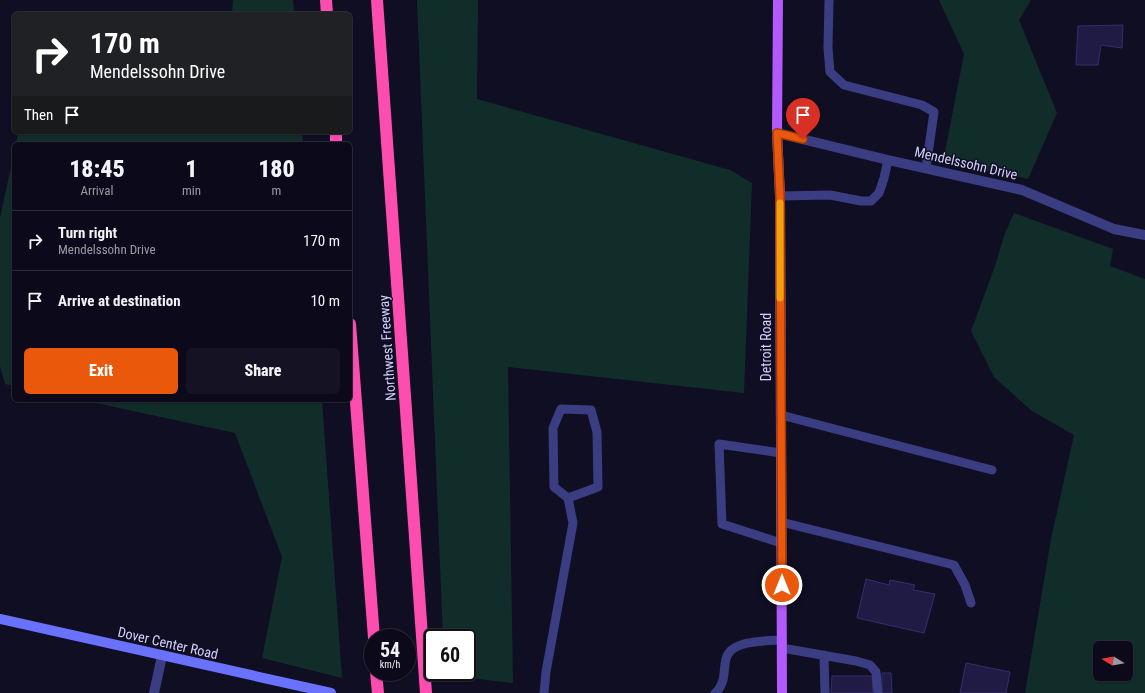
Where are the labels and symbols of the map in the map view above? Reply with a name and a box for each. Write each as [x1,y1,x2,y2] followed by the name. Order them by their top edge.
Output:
[786,98,820,139] pin
[913,143,1019,183] street label: Mendelssohn Drive
[375,294,399,401] street label: Northwest Freeway
[758,313,774,381] street label: Detroit Road
[761,564,803,606] position arrow
[116,624,220,662] street label: Dover Center Road
[424,629,476,681] speed limit sign: 60
[1093,641,1133,681] north arrow

